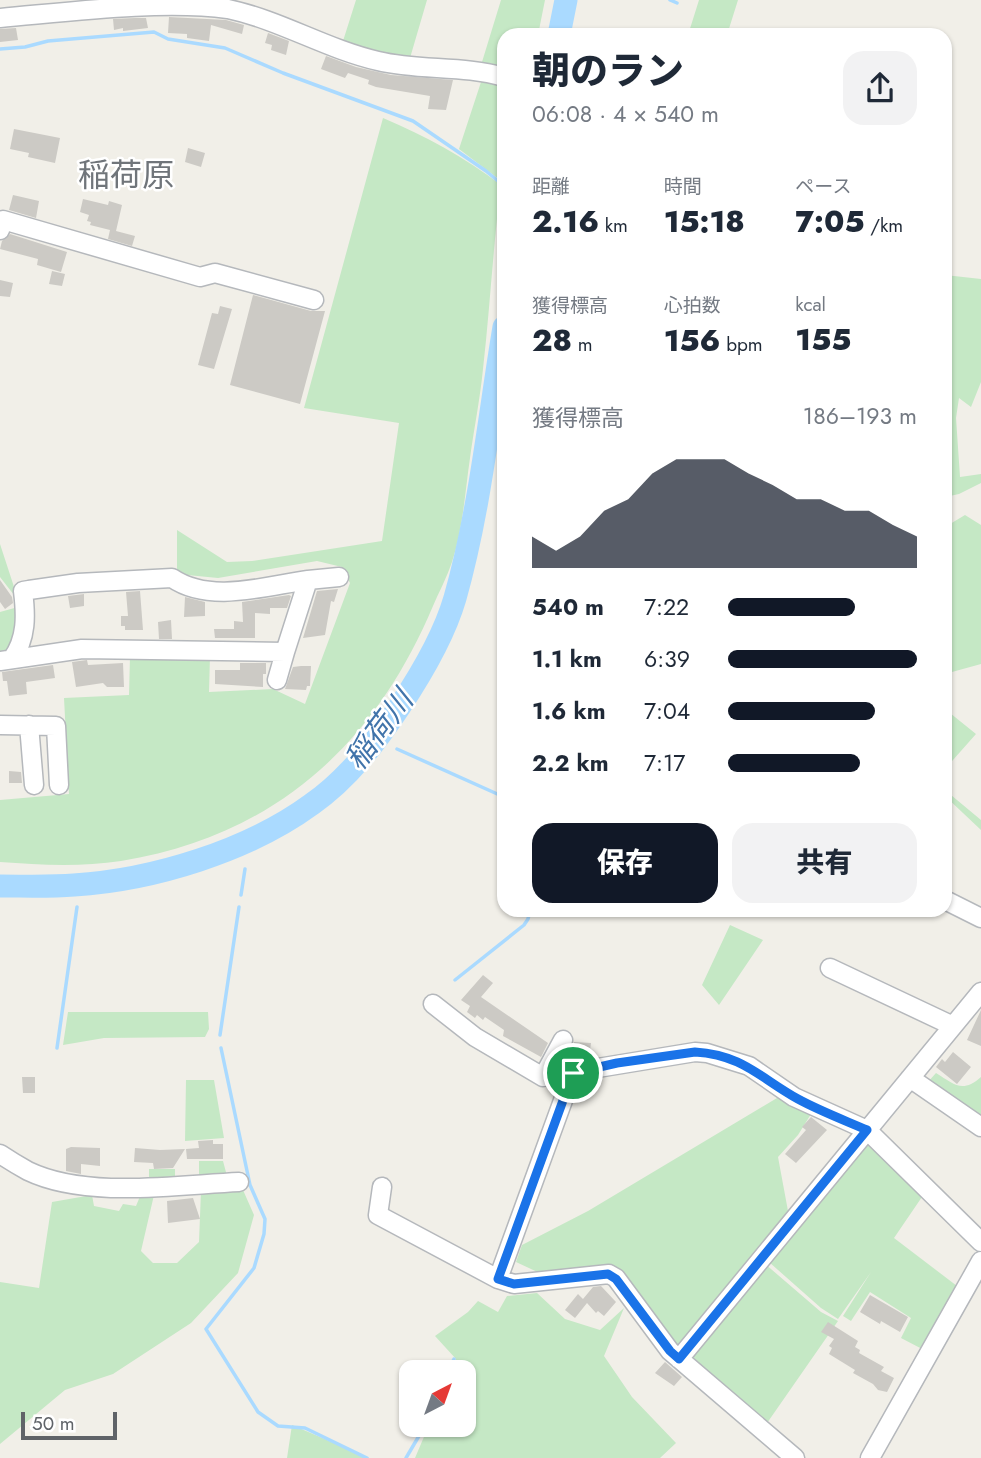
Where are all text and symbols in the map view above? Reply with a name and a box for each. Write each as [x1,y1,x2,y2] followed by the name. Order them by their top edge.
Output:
[532,43,684,98] text: 朝のラン
[843,51,917,125] button: share
[532,97,719,131] text: 06:08 · 4 × 540 m
[78,152,174,198] district label: 稲荷原
[532,173,570,200] text: 距離
[664,173,702,200] text: 時間
[795,173,851,200] text: ペース
[532,200,599,243] text: 2.16
[664,200,745,243] text: 15:18
[795,200,864,243] text: 7:05
[599,212,628,239] text: km
[864,212,903,239] text: /km
[795,291,826,318] text: kcal
[532,292,608,319] text: 獲得標高
[664,292,721,319] text: 心拍数
[795,318,851,361] text: 155
[532,319,572,362] text: 28
[664,319,720,362] text: 156
[572,331,593,358] text: m
[720,331,763,358] text: bpm
[803,399,917,433] text: 186–193 m
[532,401,624,435] text: 獲得標高
[532,590,604,624] text: 540 m
[644,590,689,624] text: 7:22
[532,642,602,676] text: 1.1 km
[644,642,690,676] text: 6:39
[334,678,425,779] water label: 稲荷川
[532,694,606,728] text: 1.6 km
[644,694,690,728] text: 7:04
[532,746,609,780] text: 2.2 km
[644,746,685,780] text: 7:17
[532,823,718,903] button: 保存
[732,823,917,903] button: 共有
[543,1043,603,1103] pin
[554,1054,592,1092] icon: arrive
[399,1360,476,1437] north arrow
[399,1360,476,1437] map controls
[21,1409,117,1441] scale bar
[32,1410,75,1437] text: 50 m

